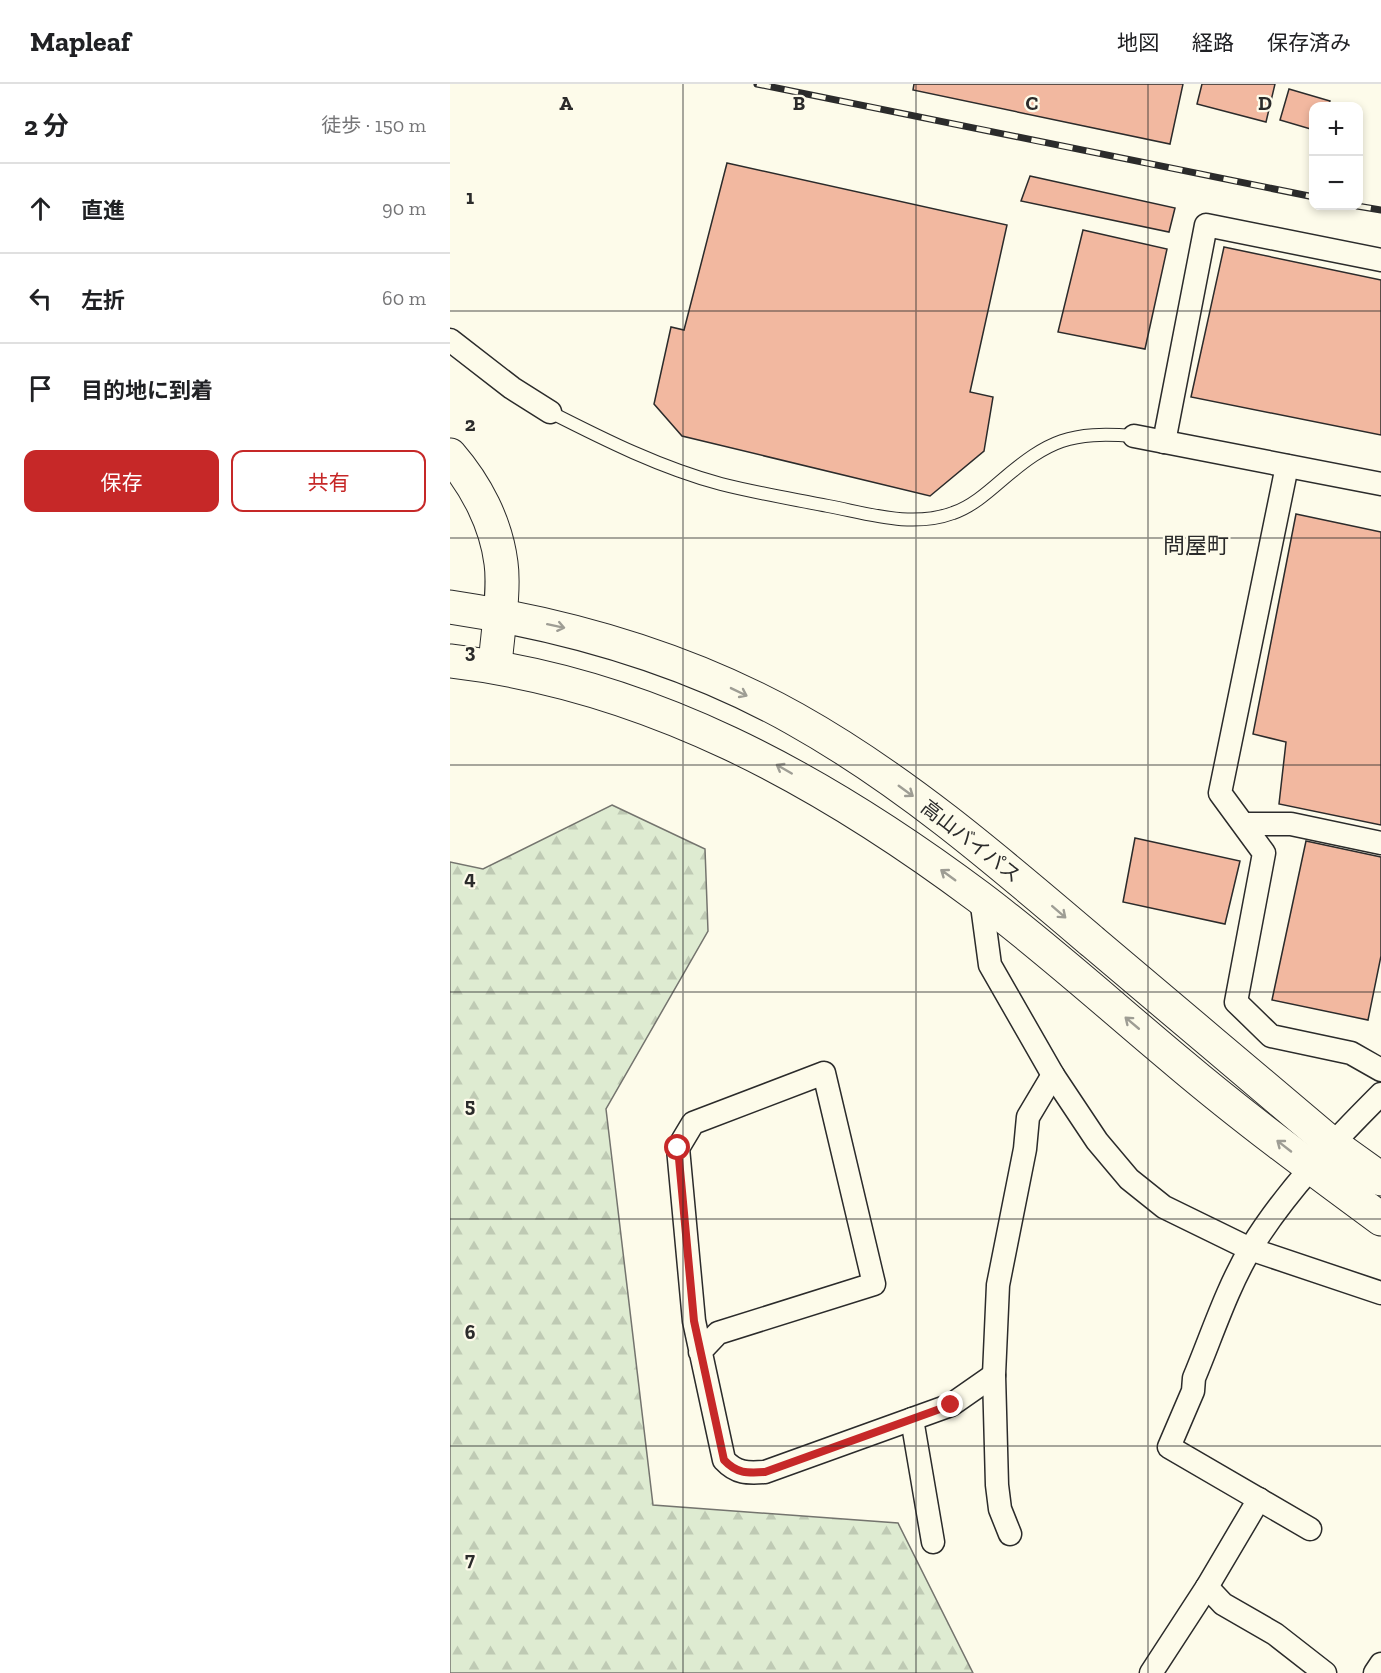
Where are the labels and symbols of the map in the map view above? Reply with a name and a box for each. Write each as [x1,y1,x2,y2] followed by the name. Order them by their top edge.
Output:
[559,91,573,115] text: A
[793,91,805,115] text: B
[1026,91,1039,115] text: C
[1258,91,1272,115] text: D
[466,185,474,209] text: 1
[465,412,476,436] text: 2
[1163,532,1229,559] district label: 問屋町
[546,621,565,632] one-way arrow
[465,639,476,663] text: 3
[730,686,748,698] one-way arrow
[776,763,793,775] one-way arrow
[898,785,914,797] one-way arrow
[916,795,1026,887] street label: 高山バイパス
[464,866,476,890] text: 4
[940,868,956,881] one-way arrow
[1051,906,1067,919] one-way arrow
[1124,1017,1140,1030] one-way arrow
[465,1093,475,1117] text: 5
[664,1134,690,1160] route start
[1276,1139,1292,1152] one-way arrow
[465,1320,476,1344] text: 6
[937,1391,963,1417] route end
[465,1547,475,1571] text: 7

